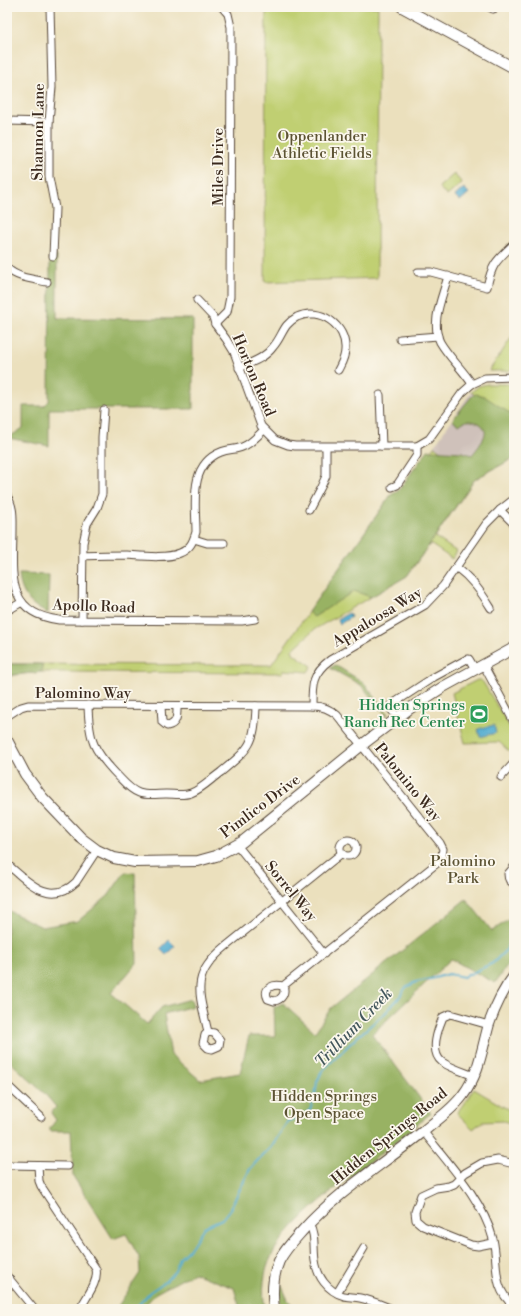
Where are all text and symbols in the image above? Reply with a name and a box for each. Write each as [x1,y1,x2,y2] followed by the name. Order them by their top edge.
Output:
[28,83,49,181] street label: Shannon Lane
[271,127,372,163] park label: Oppenlander Athletic Fields
[209,128,228,206] street label: Miles Drive
[228,331,280,420] street label: Horton Road
[328,583,426,652] street label: Appaloosa Way
[51,596,136,617] street label: Apollo Road
[35,684,132,703] street label: Palomino Way
[344,696,466,732] place label: Hidden Springs Ranch Rec Center
[468,703,490,725] sports icon: Hidden Springs Ranch Rec Center
[370,739,446,826] street label: Palomino Way
[217,770,304,843] street label: Pimlico Drive
[430,852,496,888] park label: Palomino Park
[260,857,321,926] street label: Sorrel Way
[311,984,397,1072] water label: Trillium Creek
[327,1083,452,1189] street label: Hidden Springs Road
[271,1087,377,1123] park label: Hidden Springs Open Space

